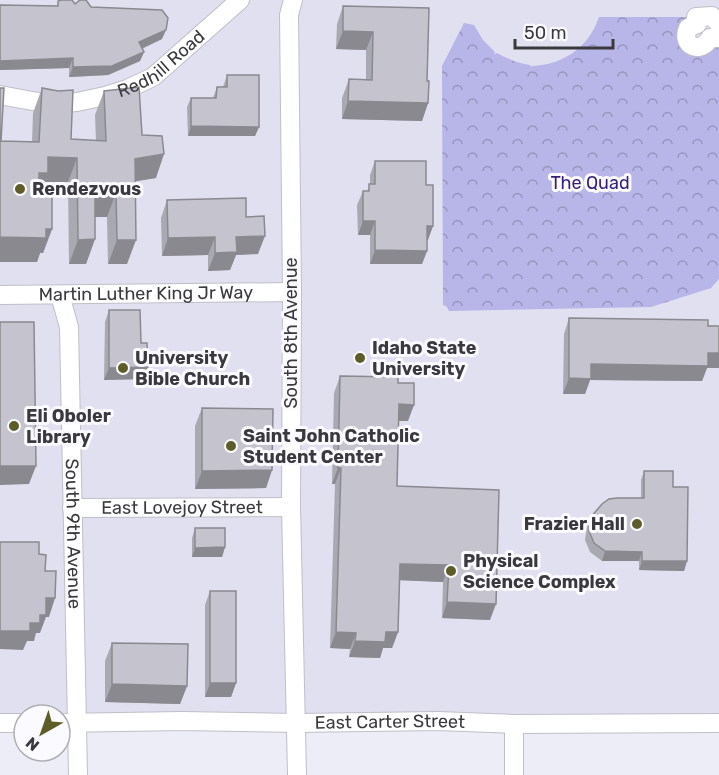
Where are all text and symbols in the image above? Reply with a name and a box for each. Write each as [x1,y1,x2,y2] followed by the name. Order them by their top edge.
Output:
[515,12,612,50] scale bar
[524,22,567,44] text: 50 m
[115,25,209,102] street label: Redhill Road
[550,172,630,194] park label: The Quad
[32,178,141,200] place label: Rendezvous
[13,182,27,196] marker: Rendezvous
[280,257,302,409] street label: South 8th Avenue
[39,281,253,306] street label: Martin Luther King Jr Way
[372,337,477,380] place label: Idaho State University
[135,347,250,390] place label: University Bible Church
[353,351,367,365] marker: Idaho State University
[116,361,130,375] marker: University Bible Church
[26,405,111,448] place label: Eli Oboler Library
[7,419,21,433] marker: Eli Oboler Library
[243,425,420,468] place label: Saint John Catholic Student Center
[224,439,238,453] marker: Saint John Catholic Student Center
[61,458,86,609] street label: South 9th Avenue
[101,496,263,519] street label: East Lovejoy Street
[524,513,625,535] place label: Frazier Hall
[630,517,644,531] marker: Frazier Hall
[463,550,616,593] place label: Physical Science Complex
[444,564,458,578] marker: Physical Science Complex
[12,703,72,763] north arrow
[315,710,466,734] street label: East Carter Street
[22,733,43,755] text: N

